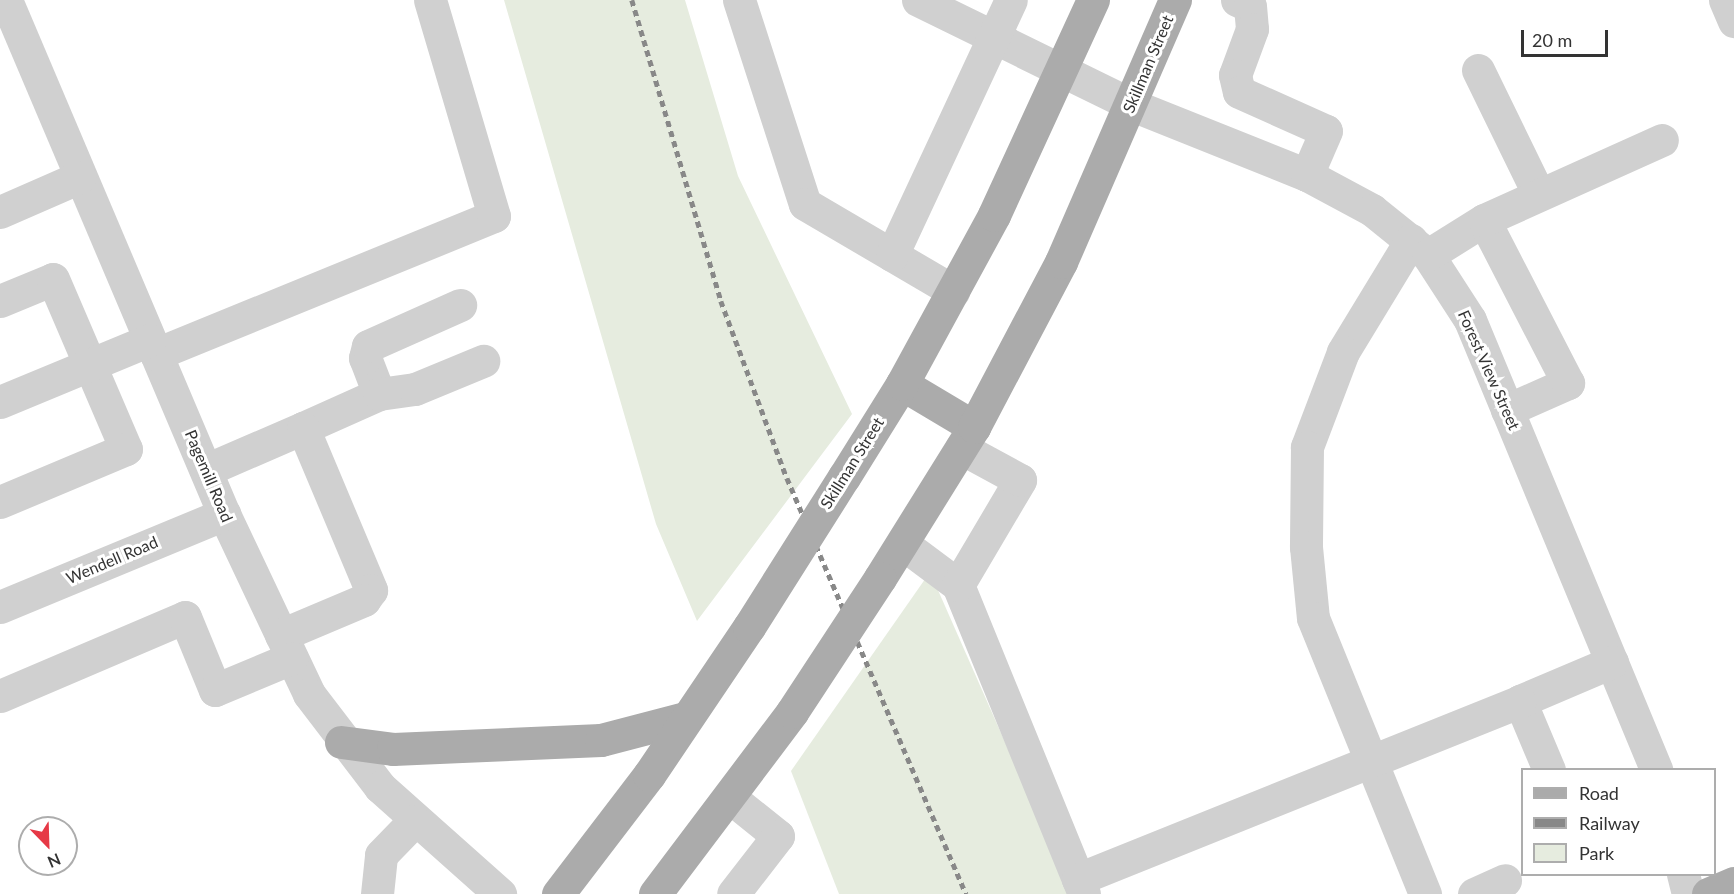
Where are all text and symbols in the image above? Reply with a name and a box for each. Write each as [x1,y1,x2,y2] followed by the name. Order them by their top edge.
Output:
[1119,12,1177,116] street label: Skillman Street
[1524,18,1611,56] scale bar
[1532,29,1572,51] text: 20 m
[1454,307,1524,433] street label: Forest View Street
[816,414,888,512] street label: Skillman Street
[181,427,237,525] street label: Pagemill Road
[63,532,161,588] street label: Wendell Road
[1521,768,1716,876] legend
[1579,782,1619,804] text: Road
[1579,812,1640,834] text: Railway
[18,816,78,876] north arrow
[1579,842,1614,864] text: Park
[45,850,64,872] text: N

